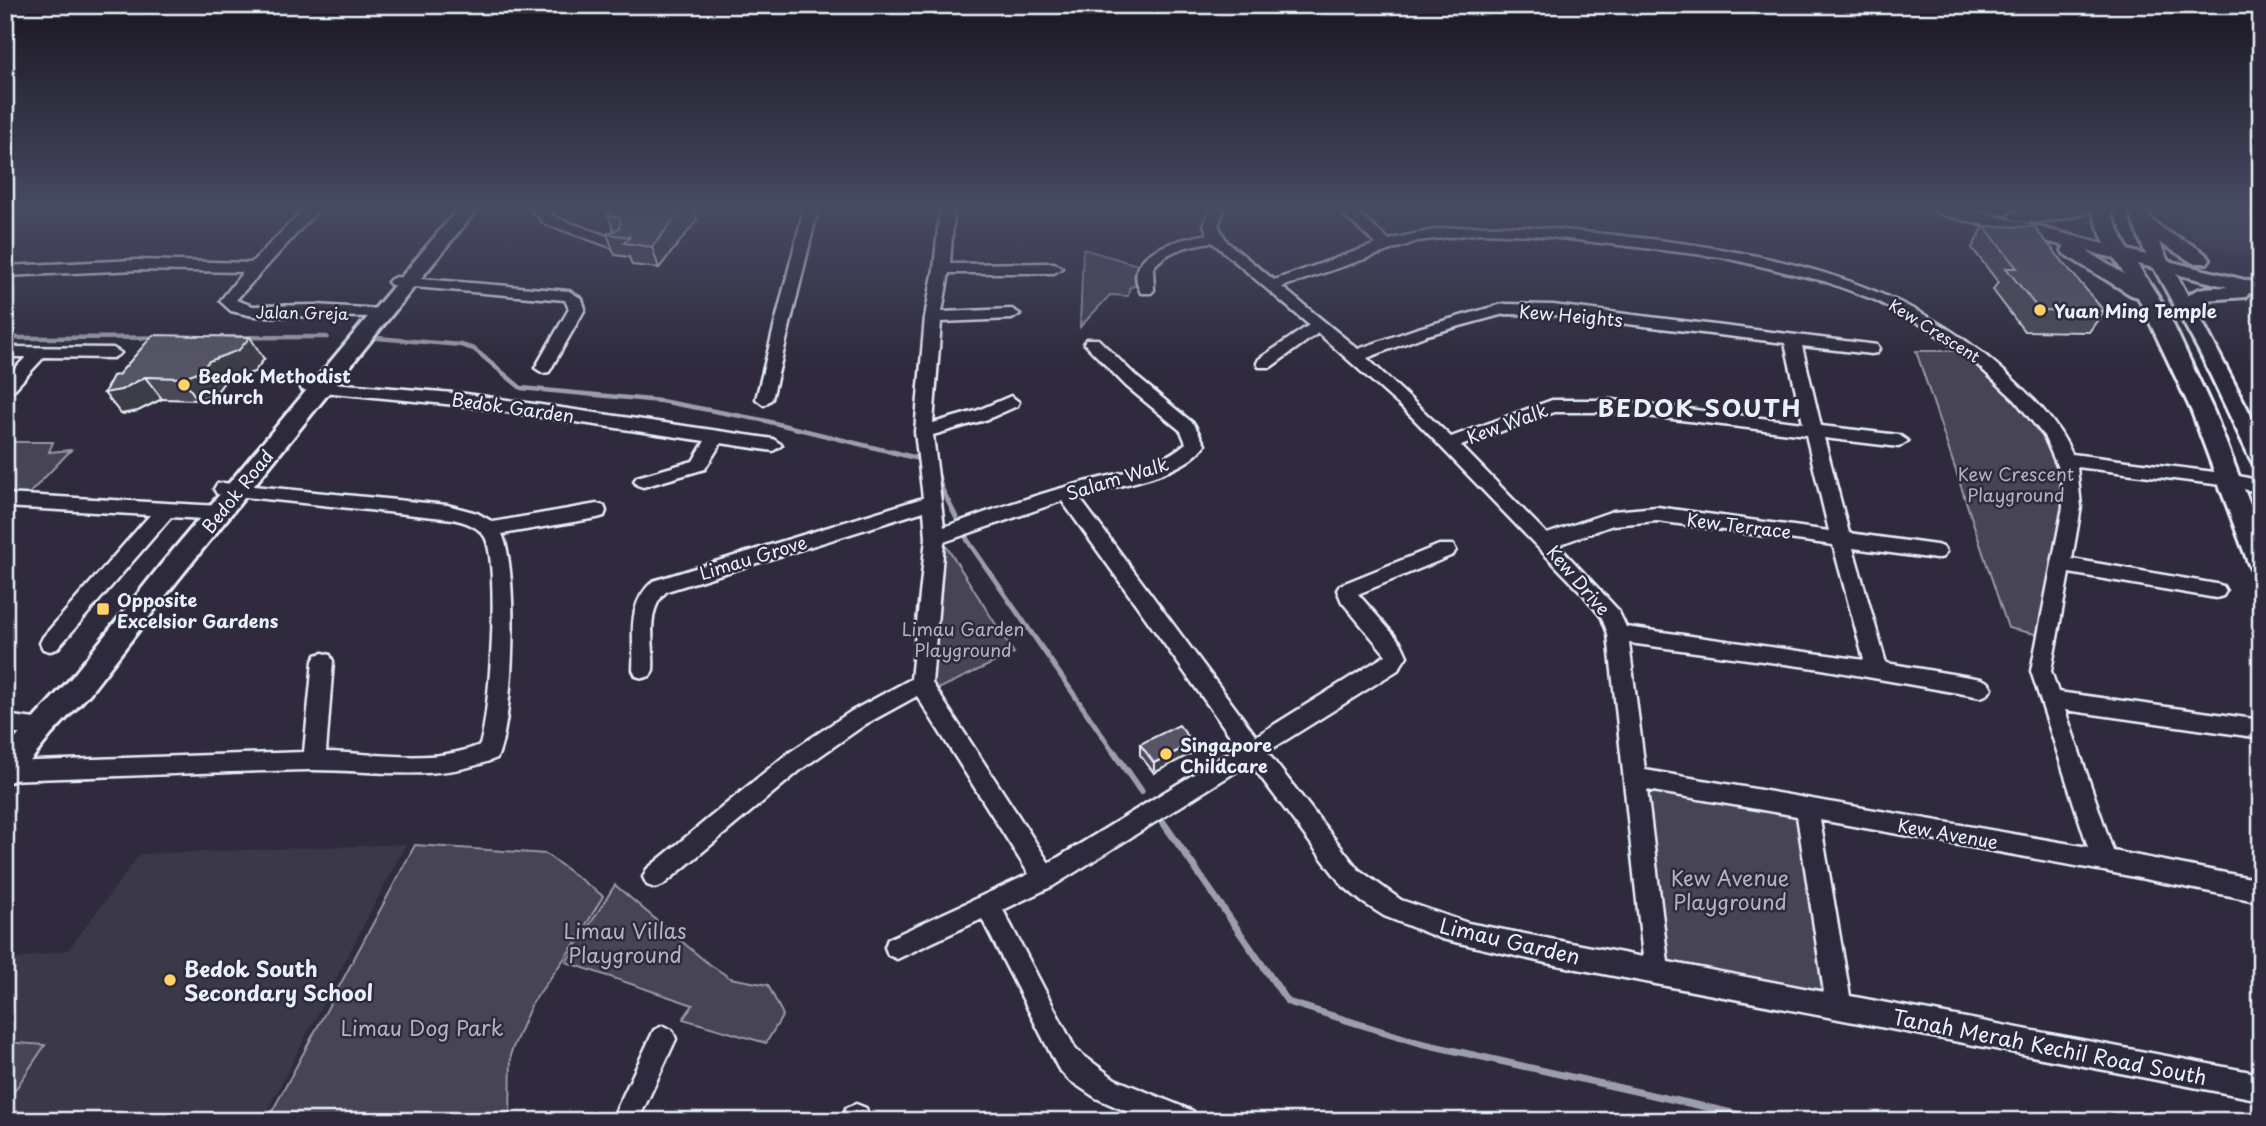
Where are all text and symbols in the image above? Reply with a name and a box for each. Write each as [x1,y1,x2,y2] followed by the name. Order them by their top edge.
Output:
[1885,292,1986,368] street label: Kew Crescent
[1518,297,1624,333] street label: Kew Heights
[2054,297,2217,324] place label: Yuan Ming Temple
[255,299,349,325] street label: Jalan Greja
[2032,302,2048,318] marker: Yuan Ming Temple
[198,362,351,410] place label: Bedok Methodist Church
[176,377,192,393] marker: Bedok Methodist Church
[450,385,576,429] street label: Bedok Garden
[1598,389,1802,425] district label: BEDOK SOUTH
[1463,396,1551,450] street label: Kew Walk
[195,443,279,539] street label: Bedok Road
[1062,450,1172,506] street label: Salam Walk
[1958,460,2074,508] park label: Kew Crescent Playground
[1685,505,1793,545] street label: Kew Terrace
[696,528,810,586] street label: Limau Grove
[1541,539,1617,621] street label: Kew Drive
[117,586,279,634] place label: Opposite Excelsior Gardens
[95,601,111,617] marker: Opposite Excelsior Gardens
[902,615,1024,663] park label: Limau Garden Playground
[1180,731,1272,779] place label: Singapore Childcare
[1158,746,1174,762] marker: Singapore Childcare
[1896,811,2001,855] street label: Kew Avenue
[1671,861,1789,917] park label: Kew Avenue Playground
[1437,908,1583,972] street label: Limau Garden
[564,914,687,970] park label: Limau Villas Playground
[184,952,373,1008] place label: Bedok South Secondary School
[162,972,178,988] marker: Bedok South Secondary School
[1890,1000,2210,1092] street label: Tanah Merah Kechil Road South
[340,1011,504,1043] park label: Limau Dog Park

